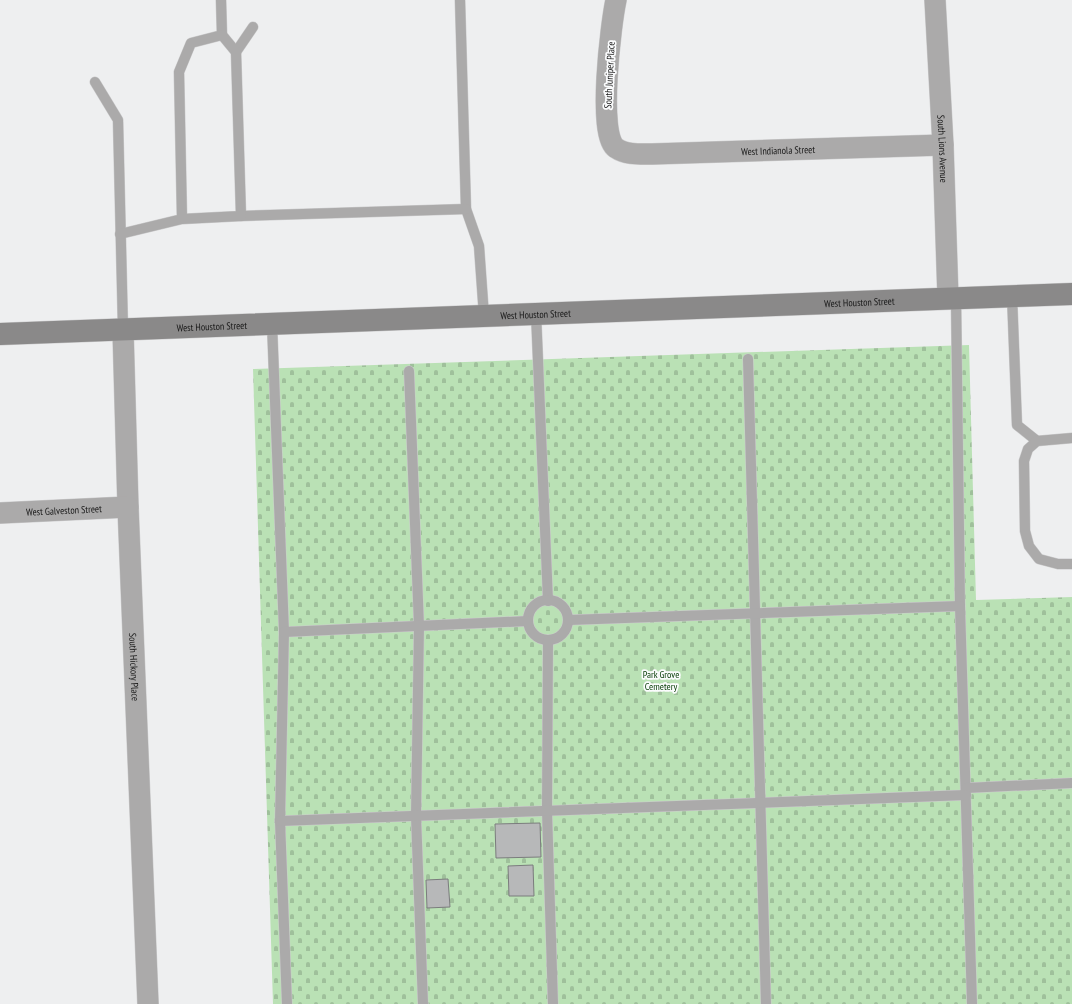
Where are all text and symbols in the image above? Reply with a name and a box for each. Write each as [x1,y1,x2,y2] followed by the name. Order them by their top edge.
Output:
[601,41,618,109] street label: South Juniper Place
[934,115,950,183] street label: South Lions Avenue
[741,143,816,158] street label: West Indianola Street
[824,295,895,310] street label: West Houston Street
[500,307,571,322] street label: West Houston Street
[176,319,248,334] street label: West Houston Street
[26,502,102,519] street label: West Galveston Street
[126,632,142,701] street label: South Hickory Place
[643,668,679,693] park label: Park Grove Cemetery

